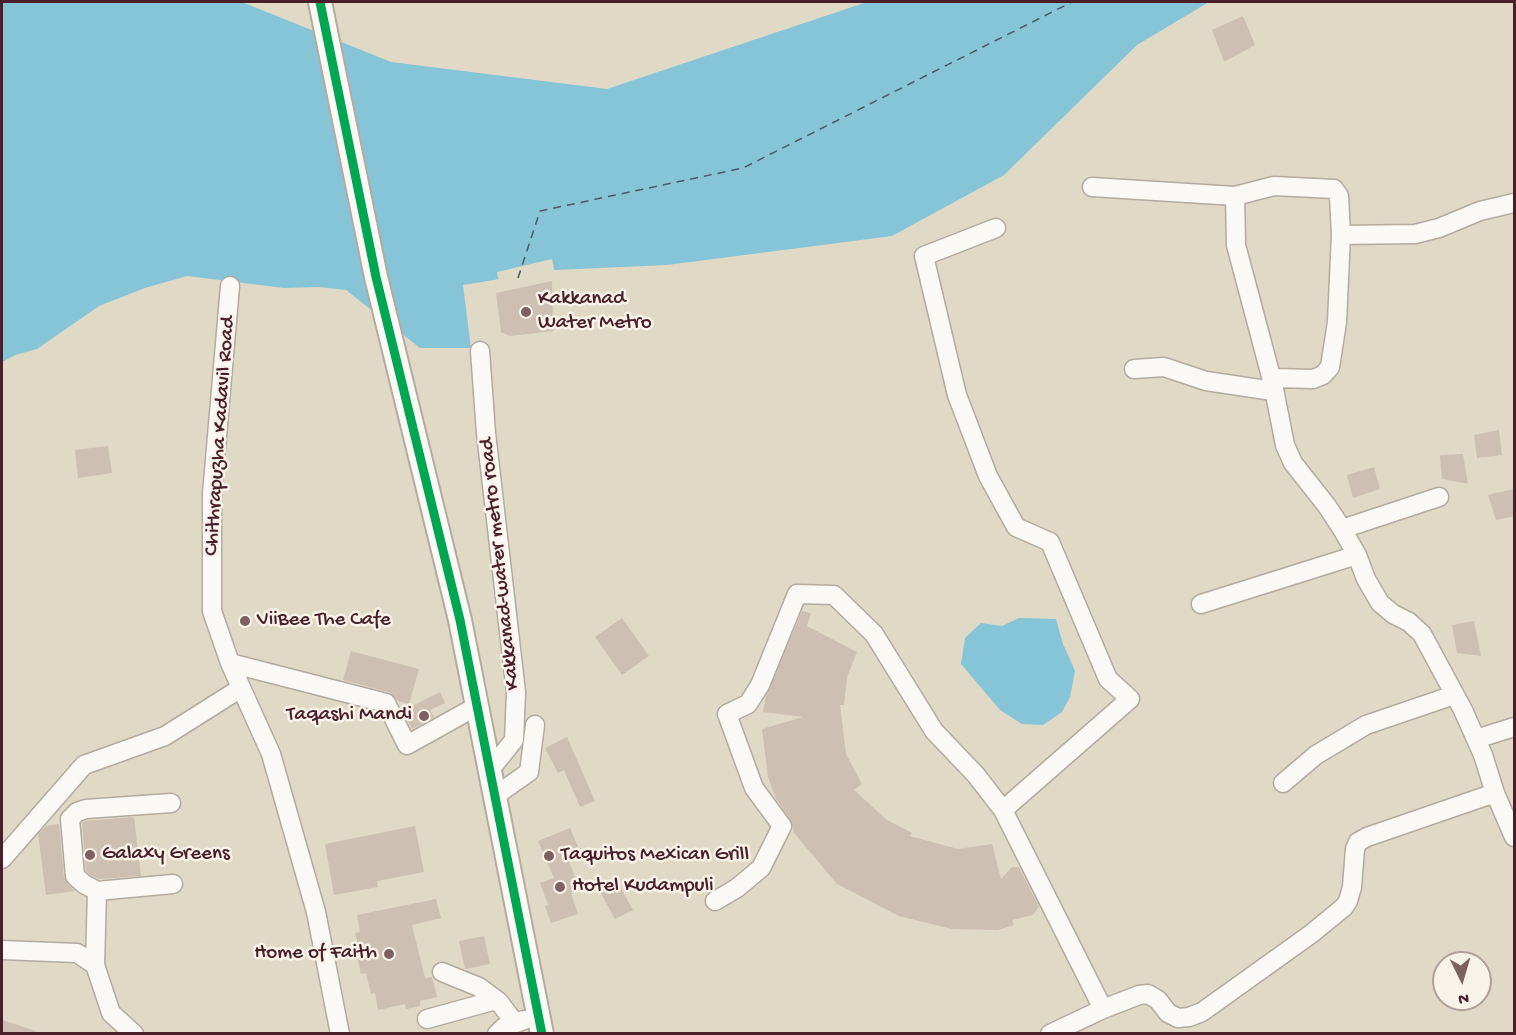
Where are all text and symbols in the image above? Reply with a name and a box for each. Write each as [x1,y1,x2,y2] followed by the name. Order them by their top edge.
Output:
[538,287,652,337] place label: Kakkanad Water Metro
[519,305,533,319] marker: Kakkanad Water Metro
[200,315,242,557] street label: Chithrapuzha Kadavil Road
[475,436,527,692] street label: Kakkanad-water metro road
[257,608,391,634] place label: ViiBee The Cafe
[238,614,252,628] marker: ViiBee The Cafe
[286,703,412,729] place label: Taqashi Mandi
[417,709,431,723] marker: Taqashi Mandi
[102,842,230,868] place label: Galaxy Greens
[561,843,749,869] place label: Taquitos Mexican Grill
[83,848,97,862] marker: Galaxy Greens
[542,849,556,863] marker: Taquitos Mexican Grill
[572,874,714,900] place label: Hotel Kudampuli
[553,880,567,894] marker: Hotel Kudampuli
[254,941,377,967] place label: Home of Faith
[382,947,396,961] marker: Home of Faith
[1432,951,1492,1011] north arrow
[1457,988,1469,1007] text: N

